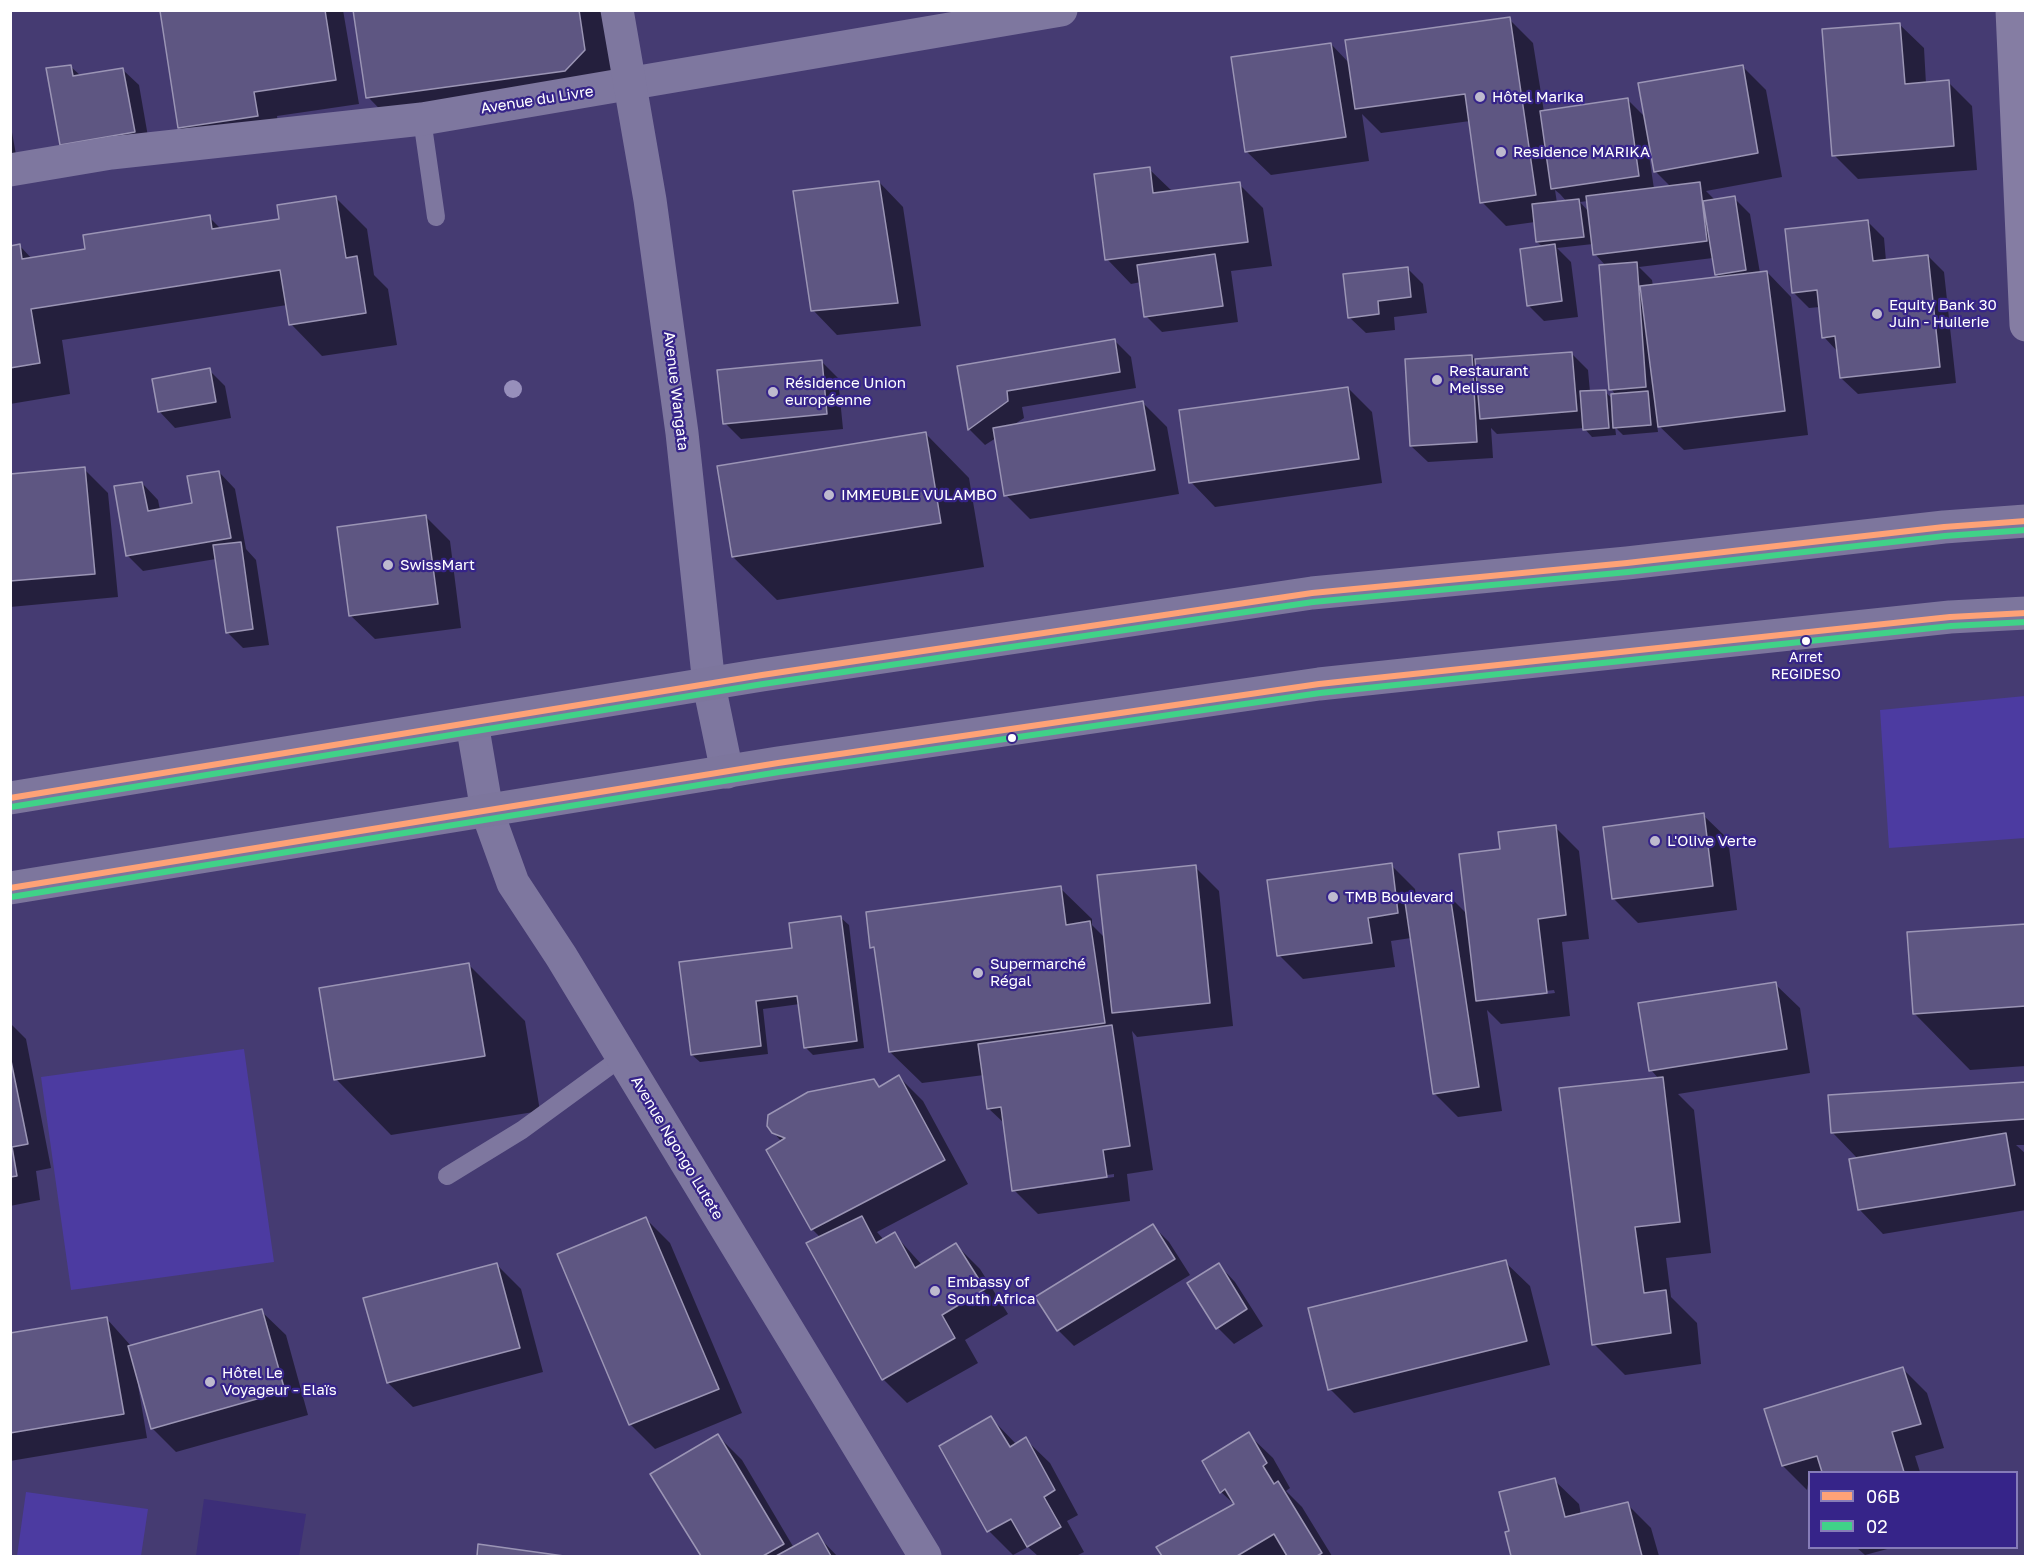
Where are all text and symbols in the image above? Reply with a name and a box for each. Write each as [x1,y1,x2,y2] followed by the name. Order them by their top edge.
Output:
[479,82,595,118] street label: Avenue du Livre
[1492,88,1584,106] place label: Hôtel Marika
[1473,90,1487,104] marker: Hôtel Marika
[1513,143,1650,161] place label: Residence MARIKA
[1494,145,1508,159] marker: Residence MARIKA
[1889,296,1997,331] place label: Equity Bank 30 Juin - Huilerie
[1870,307,1884,321] marker: Equity Bank 30 Juin - Huilerie
[660,330,692,452] street label: Avenue Wangata
[1449,362,1528,397] place label: Restaurant Melisse
[1430,373,1444,387] marker: Restaurant Melisse
[785,374,906,409] place label: Résidence Union européenne
[766,385,780,399] marker: Résidence Union européenne
[841,486,997,504] place label: IMMEUBLE VULAMBO
[822,488,836,502] marker: IMMEUBLE VULAMBO
[400,556,475,574] place label: SwissMart
[381,558,395,572] marker: SwissMart
[1800,635,1812,647] marker: Arret REGIDESO
[1771,650,1841,682] place label: Arret REGIDESO
[1006,732,1018,744] unlabelled marker
[1667,832,1757,850] place label: L'Olive Verte
[1648,834,1662,848] marker: L'Olive Verte
[1345,888,1454,906] place label: TMB Boulevard
[1326,890,1340,904] marker: TMB Boulevard
[990,955,1086,990] place label: Supermarché Régal
[971,966,985,980] marker: Supermarché Régal
[627,1073,727,1223] street label: Avenue Ngongo Lutete
[947,1273,1035,1308] place label: Embassy of South Africa
[928,1284,942,1298] marker: Embassy of South Africa
[222,1364,337,1399] place label: Hôtel Le Voyageur - Elaïs
[203,1375,217,1389] marker: Hôtel Le Voyageur - Elaïs
[1808,1471,2018,1549] legend
[1866,1485,1900,1507] text: 06B
[1866,1515,1888,1537] text: 02

